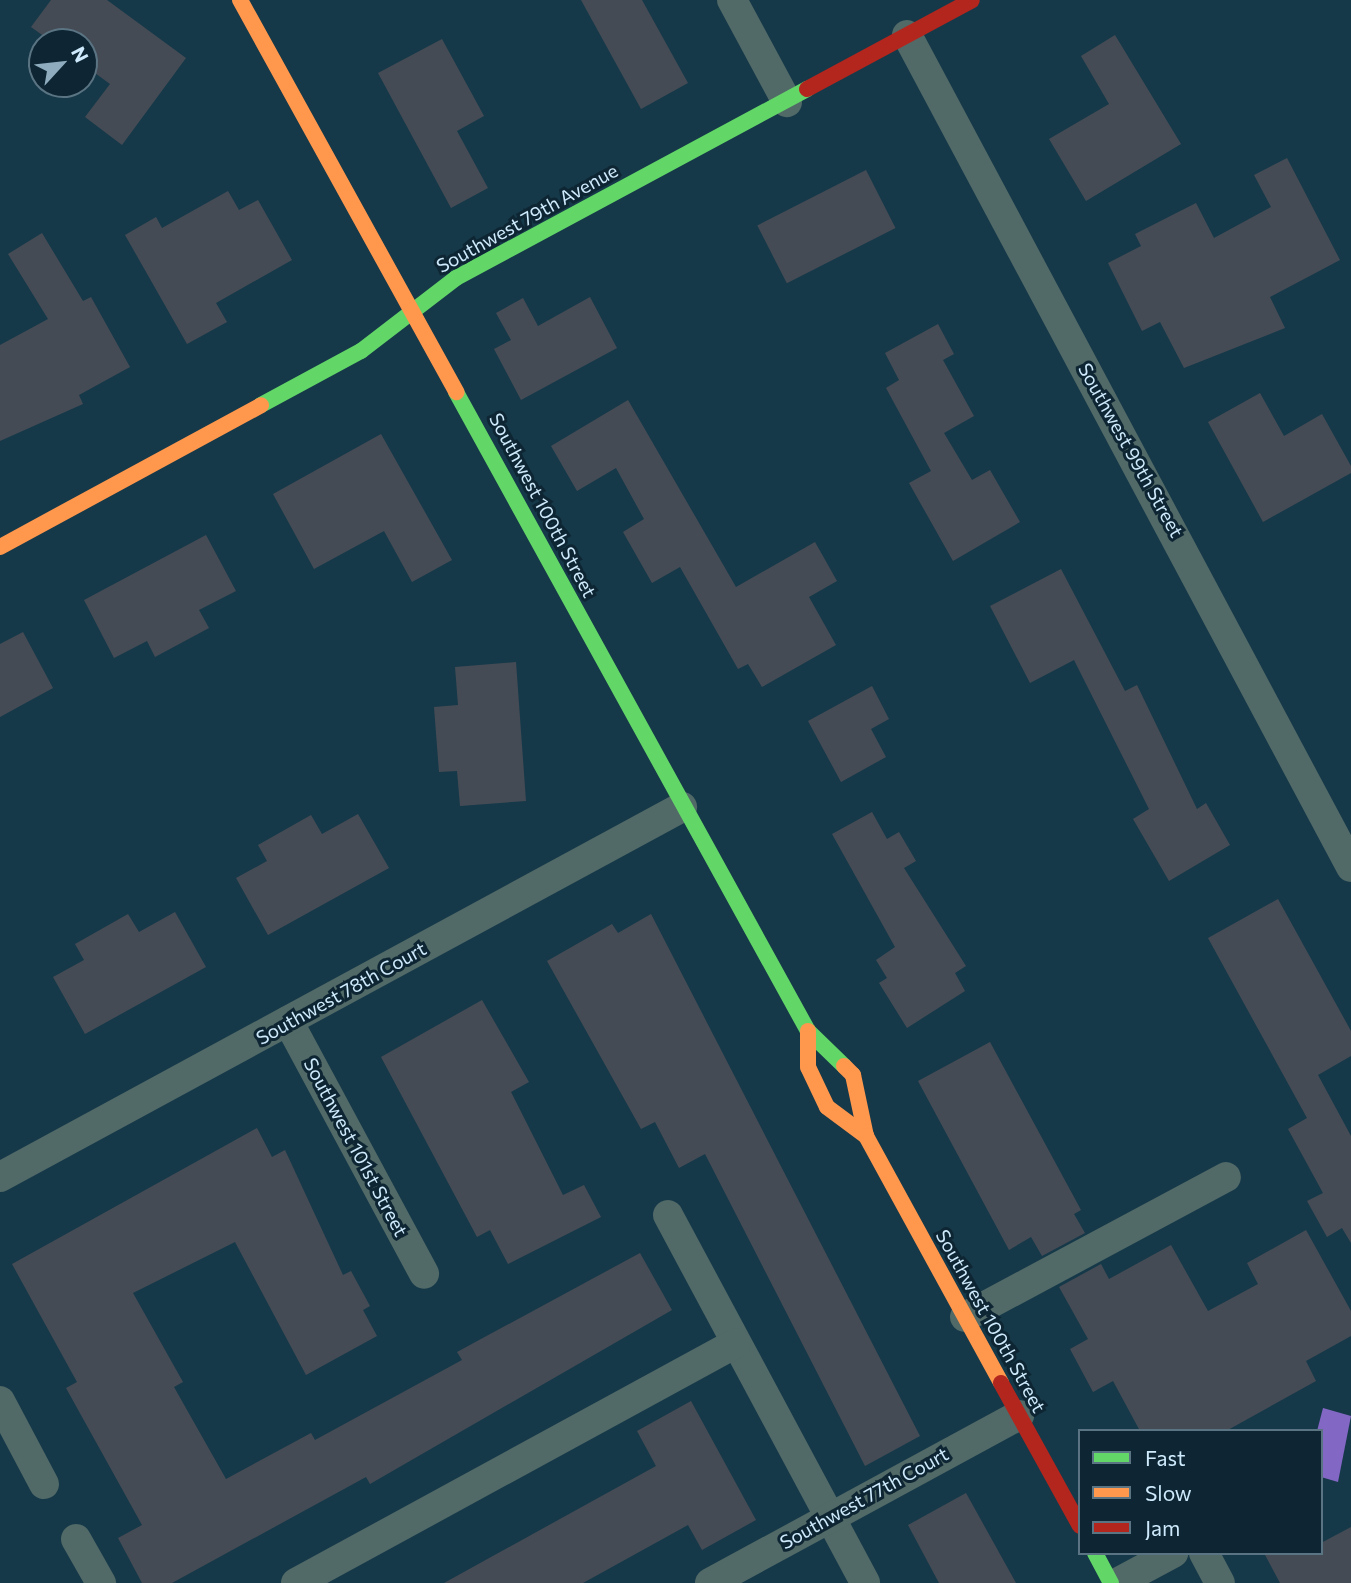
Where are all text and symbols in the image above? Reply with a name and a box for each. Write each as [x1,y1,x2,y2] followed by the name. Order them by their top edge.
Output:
[28,28,98,98] north arrow
[67,43,94,66] text: N
[432,159,622,277] street label: Southwest 79th Avenue
[1074,359,1188,541] street label: Southwest 99th Street
[485,409,601,601] street label: Southwest 100th Street
[252,937,430,1049] street label: Southwest 78th Court
[299,1054,413,1240] street label: Southwest 101st Street
[931,1226,1051,1416] street label: Southwest 100th Street
[1078,1429,1323,1555] legend
[776,1442,952,1554] street label: Southwest 77th Court
[1145,1445,1186,1470] text: Fast
[1145,1480,1192,1505] text: Slow
[1145,1515,1180,1540] text: Jam

